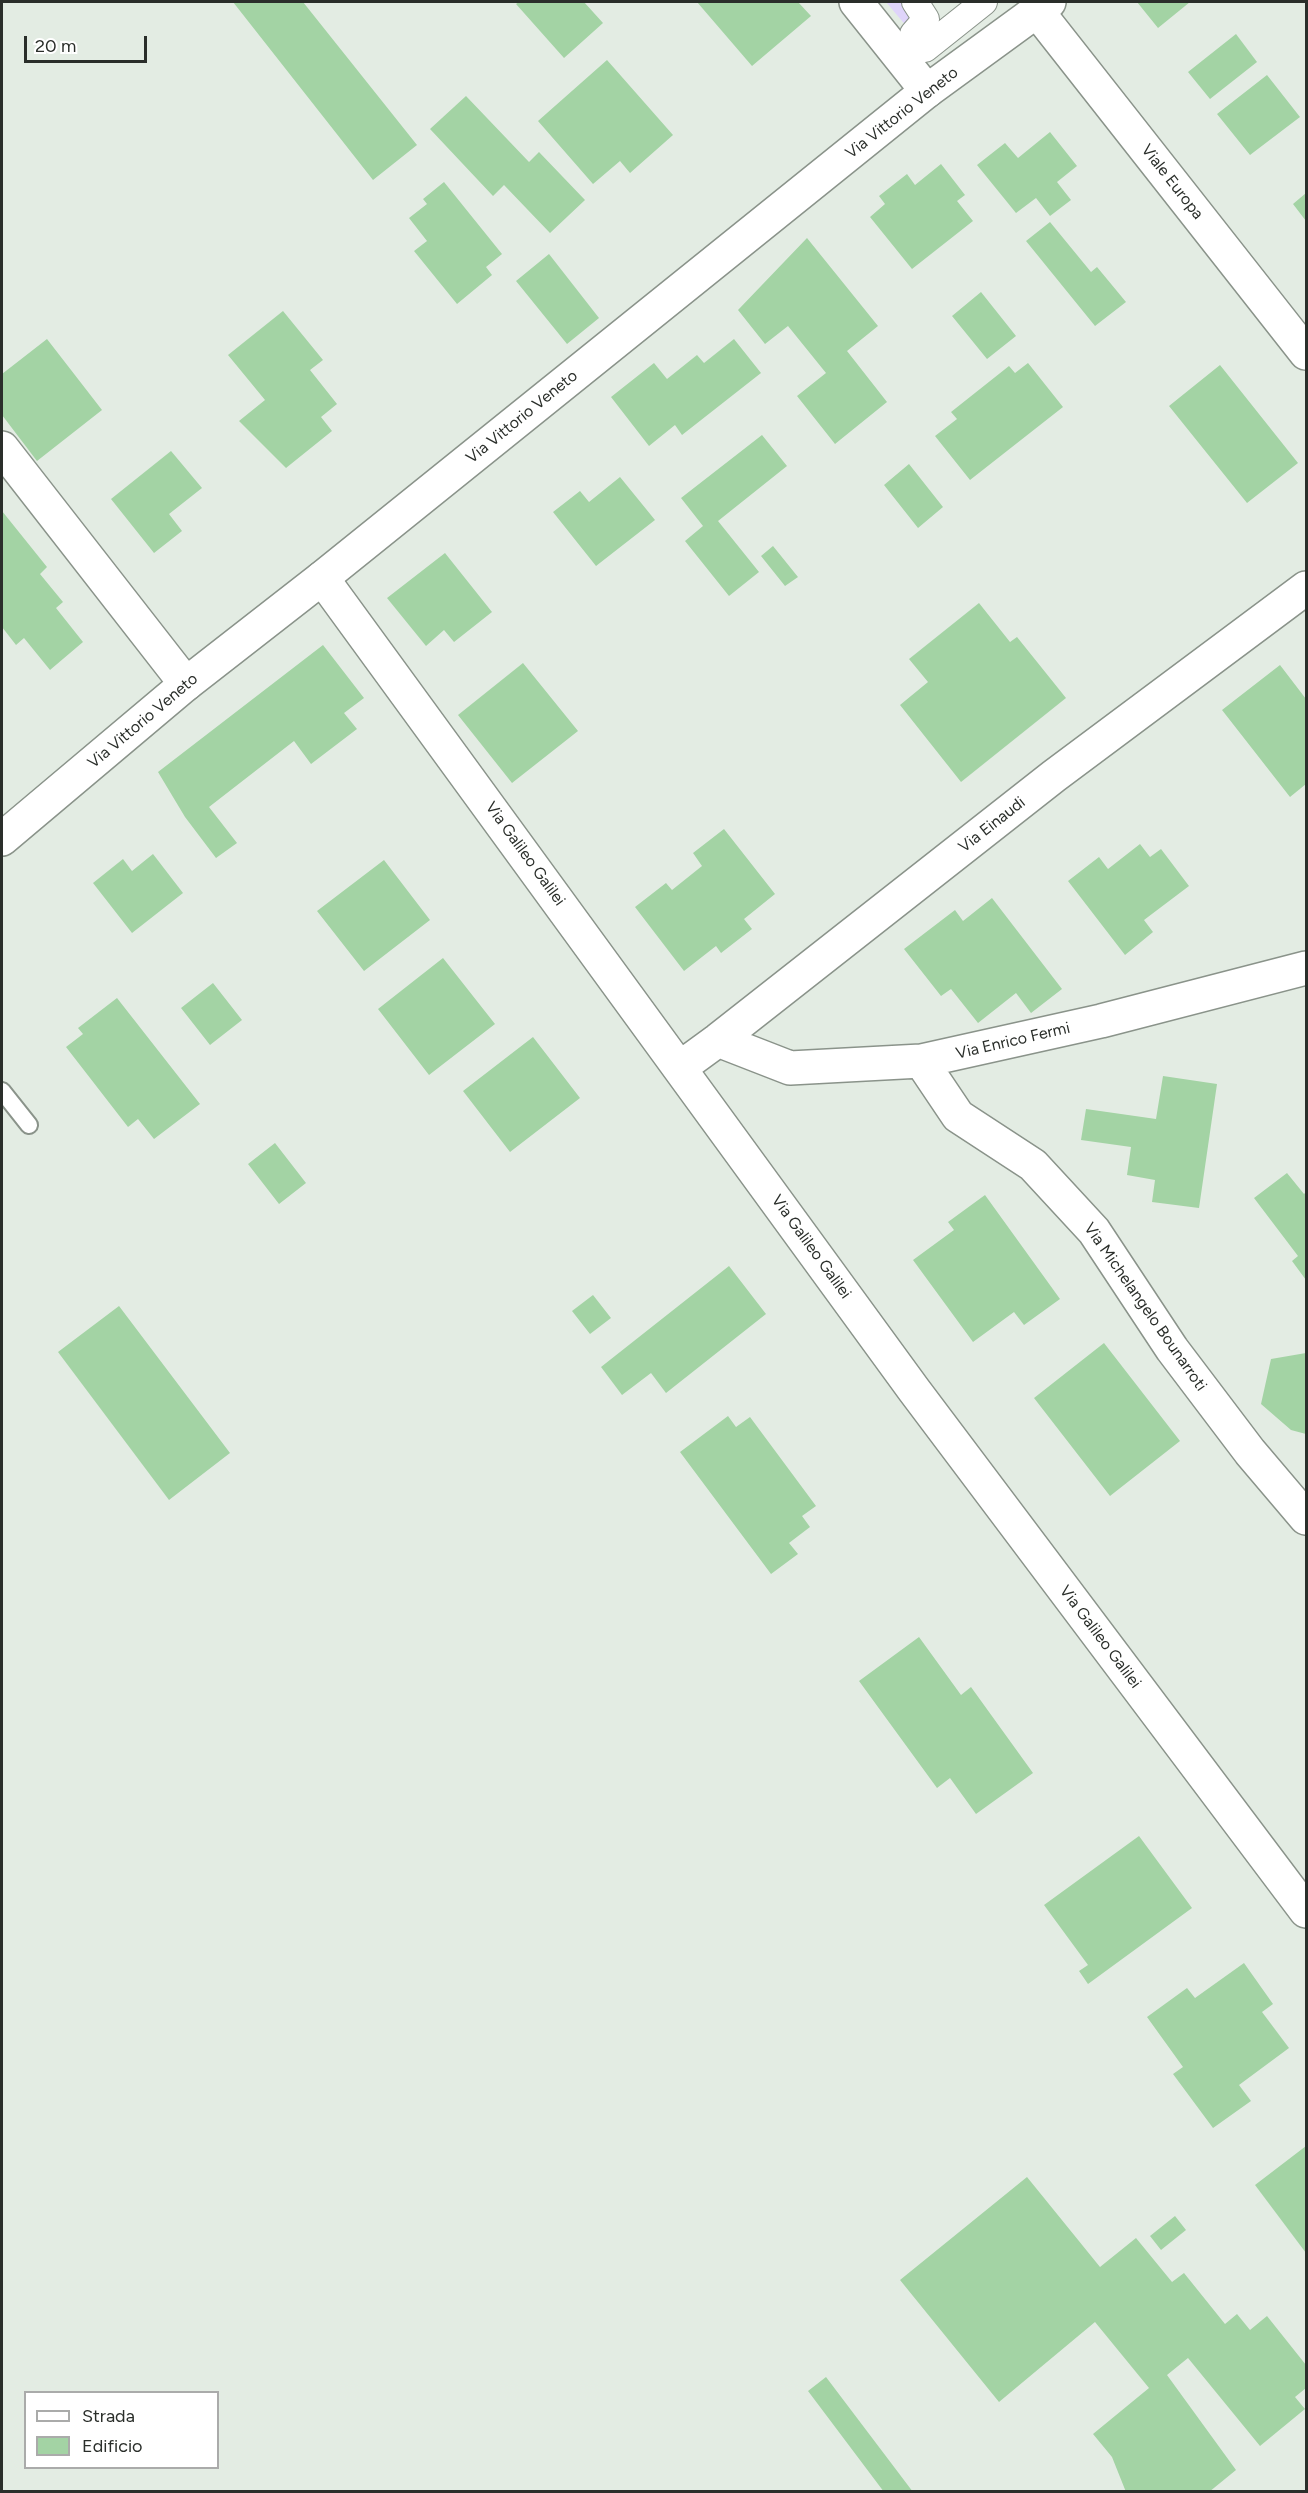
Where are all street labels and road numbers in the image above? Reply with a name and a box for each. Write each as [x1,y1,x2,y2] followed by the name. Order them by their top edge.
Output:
[842,63,962,163] street label: Via Vittorio Veneto
[1137,141,1207,223] street label: Viale Europa
[463,366,581,468] street label: Via Vittorio Veneto
[84,669,202,773] street label: Via Vittorio Veneto
[955,793,1029,857] street label: Via Einaudi
[481,798,569,910] street label: Via Galileo Galilei
[954,1019,1072,1063] street label: Via Enrico Fermi
[767,1191,855,1303] street label: Via Galileo Galilei
[1080,1219,1210,1395] street label: Via Michelangelo Bounarroti
[1055,1582,1145,1692] street label: Via Galileo Galilei

